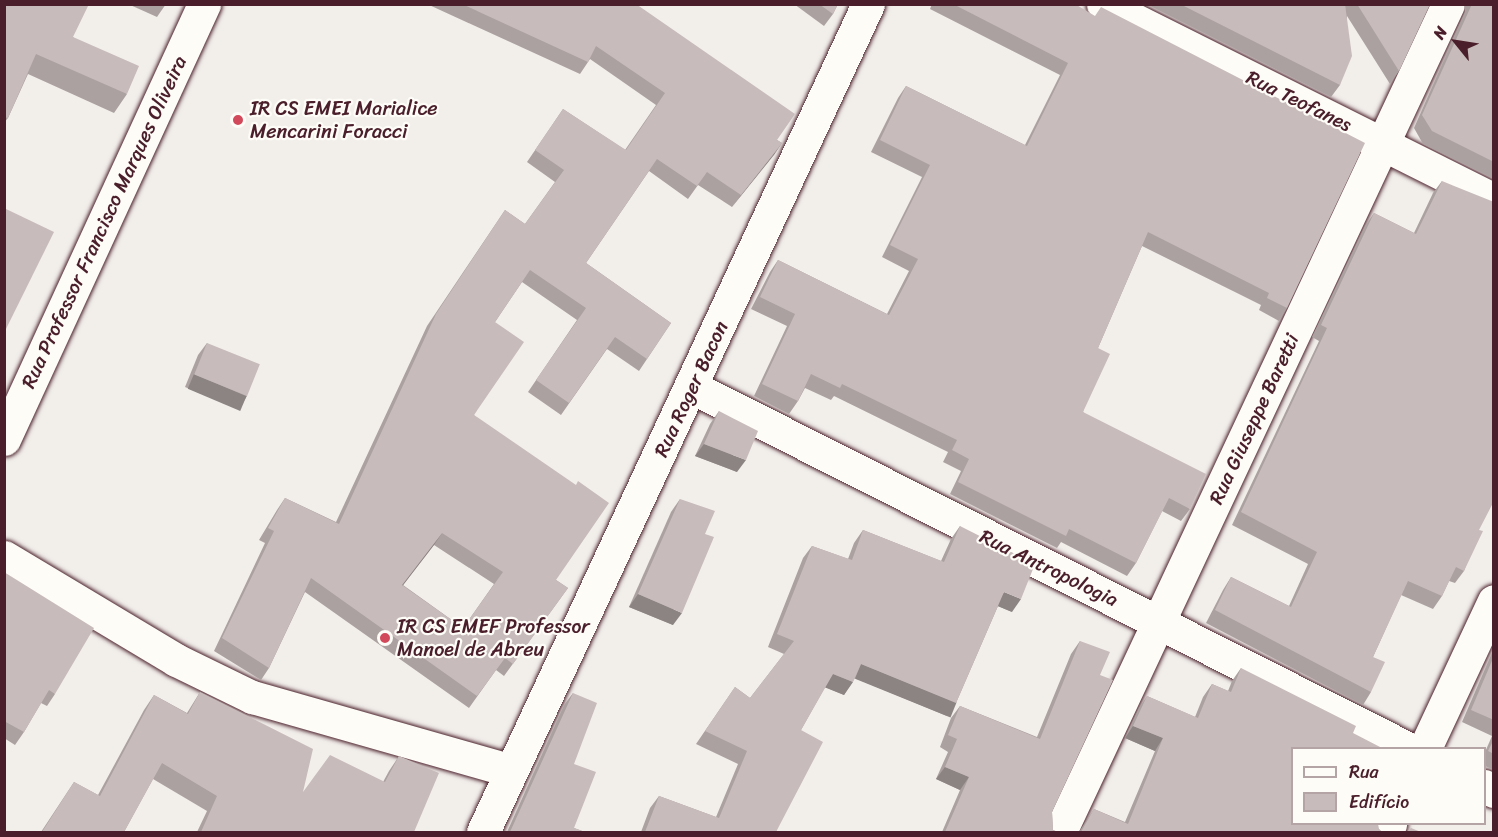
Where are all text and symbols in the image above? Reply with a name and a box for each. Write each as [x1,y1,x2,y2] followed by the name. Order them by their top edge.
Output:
[1426,12,1486,72] north arrow
[1425,21,1455,45] text: N
[16,52,192,392] street label: Rua Professor Francisco Marques Oliveira
[1242,65,1356,137] street label: Rua Teofanes
[250,96,437,143] place label: IR CS EMEI Marialice Mencarini Foracci
[231,113,245,127] marker: IR CS EMEI Marialice Mencarini Foracci
[649,317,733,461] street label: Rua Roger Bacon
[1204,330,1304,508] street label: Rua Giuseppe Baretti
[976,524,1122,612] street label: Rua Antropologia
[397,614,592,661] place label: IR CS EMEF Professor Manoel de Abreu
[378,631,392,645] marker: IR CS EMEF Professor Manoel de Abreu
[1291,747,1486,825] legend
[1349,756,1379,788] text: Rua
[1349,786,1409,818] text: Edifício

